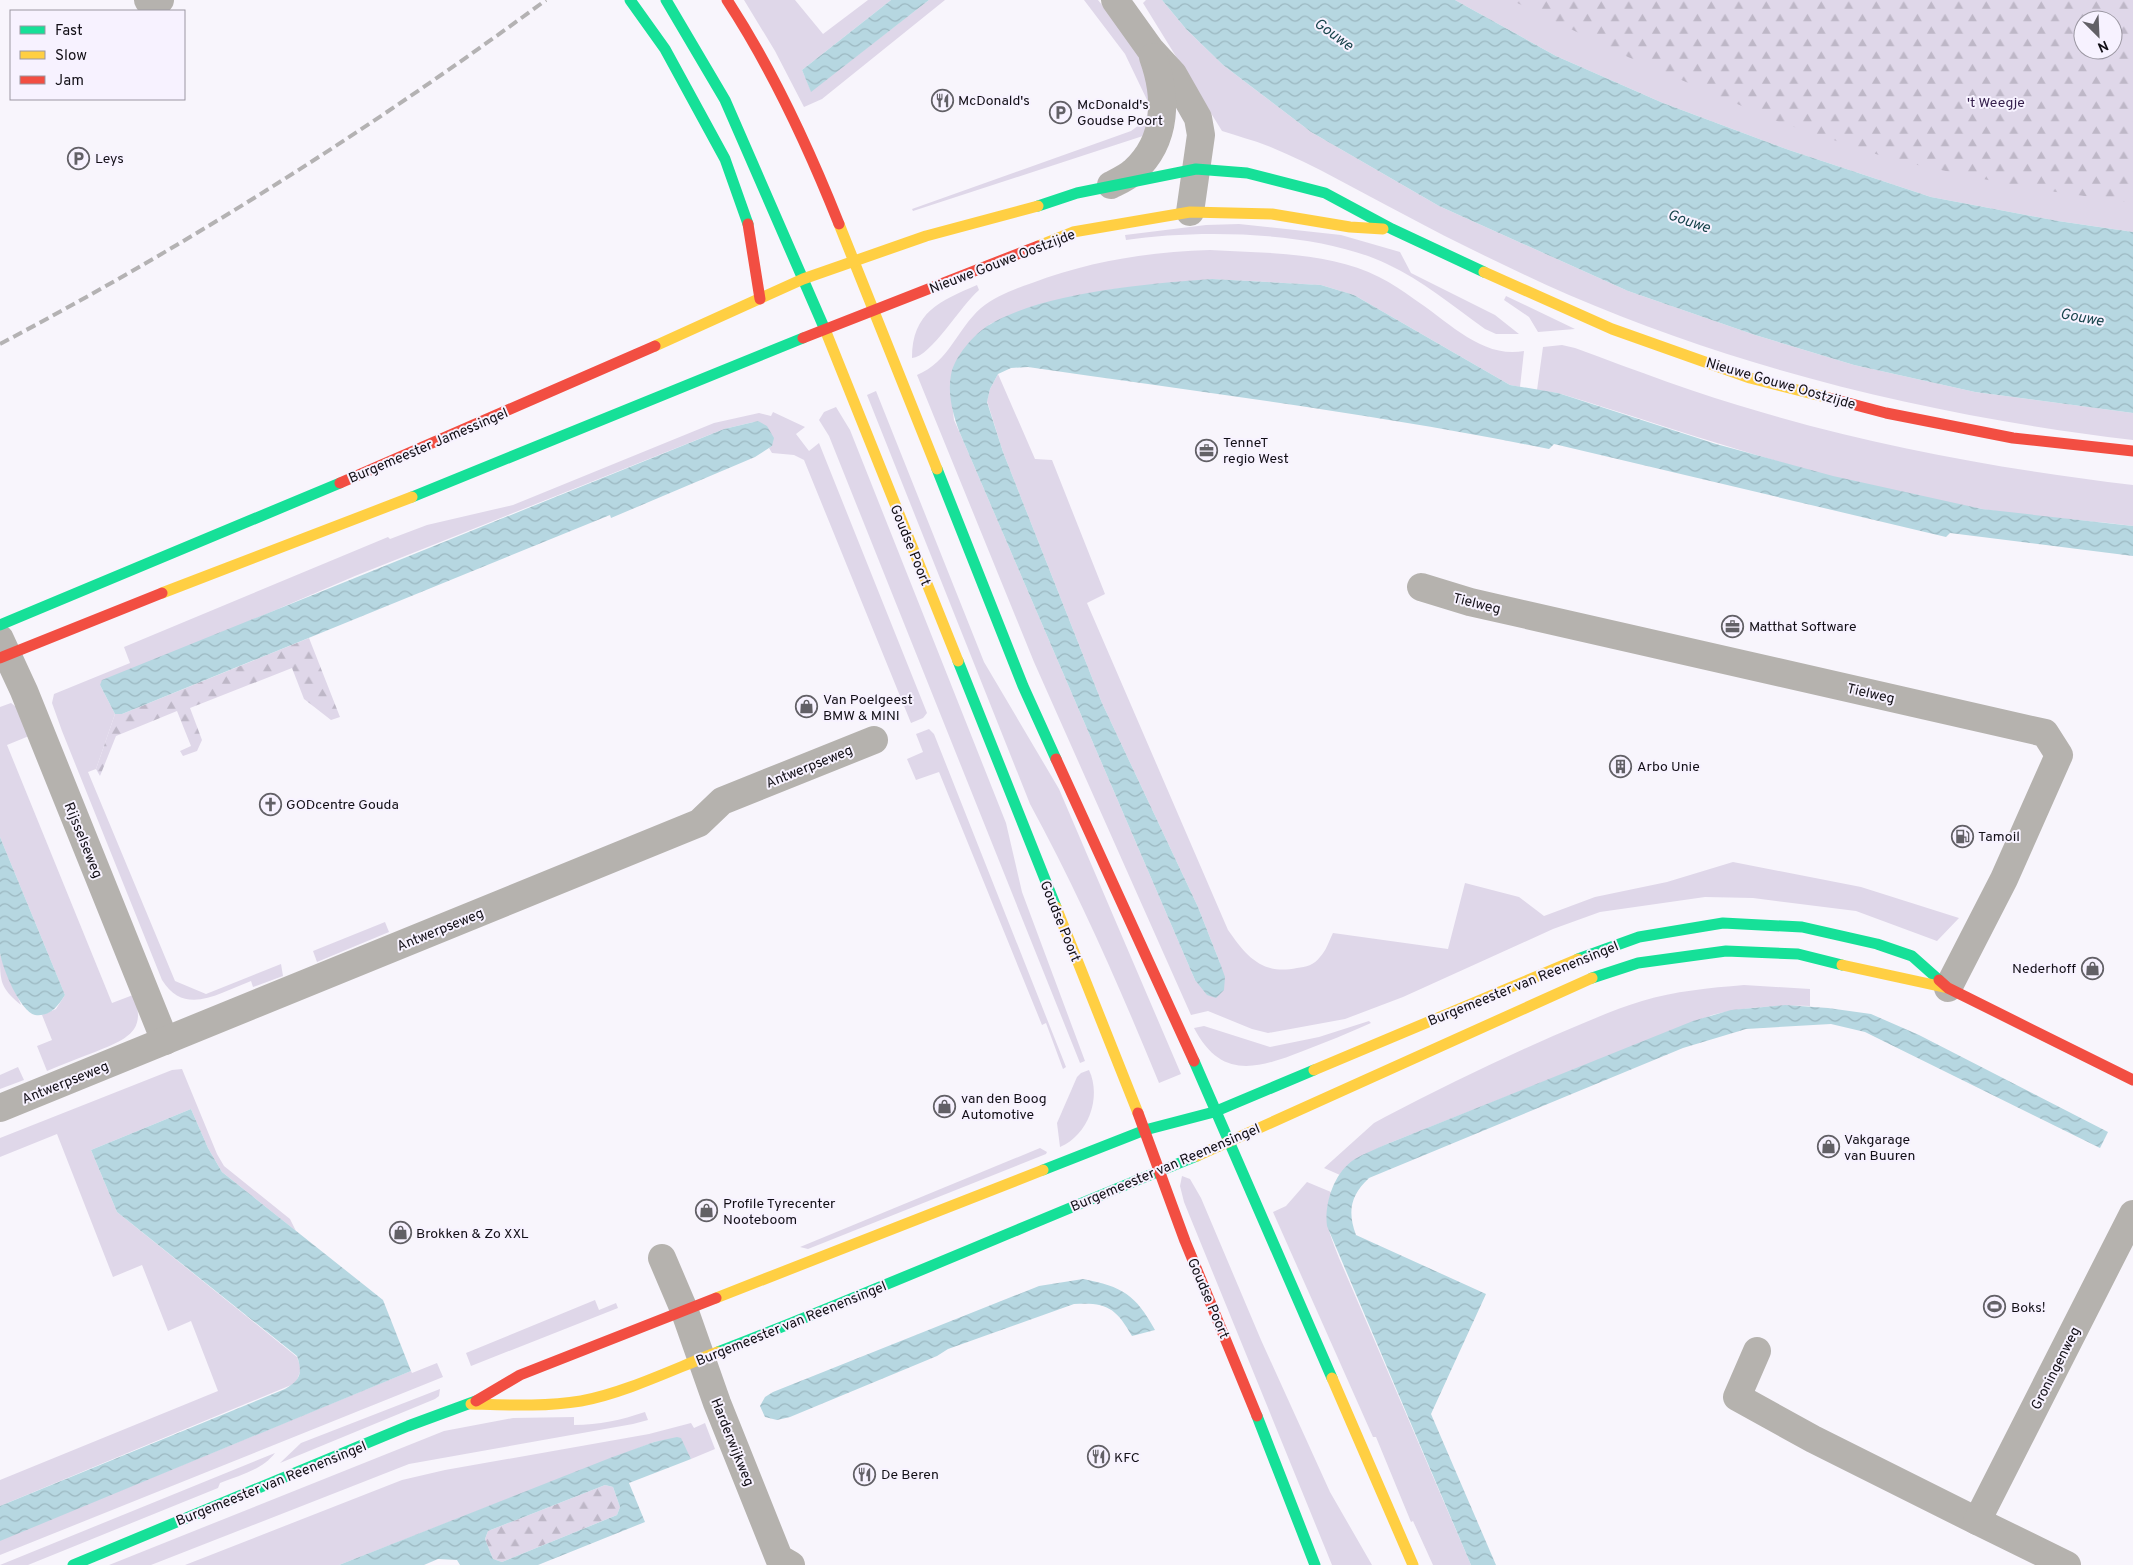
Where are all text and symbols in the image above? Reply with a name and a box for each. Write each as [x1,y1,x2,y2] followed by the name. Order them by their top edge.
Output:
[10,10,185,100] legend
[2073,10,2123,60] north arrow
[1310,15,1357,56] water label: Gouwe
[55,22,83,41] text: Fast
[2095,36,2111,55] text: N
[55,47,87,66] text: Slow
[55,72,84,91] text: Jam
[930,88,954,112] restaurant icon: McDonald's
[958,93,1030,110] place label: McDonald's
[1967,95,2025,112] park label: 't Weegje
[1077,97,1163,130] place label: McDonald's Goudse Poort
[1049,100,1073,124] parking icon: McDonald's Goudse Poort
[67,146,91,170] parking icon: Leys
[95,151,124,168] place label: Leys
[1665,206,1713,239] water label: Gouwe
[927,227,1078,298] street label: Nieuwe Gouwe Oostzijde
[2059,305,2105,332] water label: Gouwe
[1704,355,1857,414] street label: Nieuwe Gouwe Oostzijde
[346,405,511,488] street label: Burgemeester Jamessingel
[1223,435,1289,468] place label: TenneT regio West
[1195,438,1219,462] office icon: TenneT regio West
[886,503,934,589] street label: Goudse Poort
[1451,590,1502,619] street label: Tielweg
[1721,614,1745,638] office icon: Matthat Software
[1749,619,1856,636] place label: Matthat Software
[1845,681,1896,708] street label: Tielweg
[823,692,913,725] place label: Van Poelgeest BMW & MINI
[795,695,819,719] shop icon: Van Poelgeest BMW & MINI
[764,742,856,793] street label: Antwerpseweg
[1609,754,1633,778] building icon: Arbo Unie
[1637,759,1700,776] place label: Arbo Unie
[258,792,282,816] church icon: GODcentre Gouda
[286,797,399,814] place label: GODcentre Gouda
[60,800,106,881] street label: Rijsselseweg
[1950,824,1974,848] fuel station icon: Tamoil
[1978,829,2020,846] place label: Tamoil
[1036,879,1084,965] street label: Goudse Poort
[395,905,487,956] street label: Antwerpseweg
[1426,938,1621,1030] street label: Burgemeester van Reenensingel
[2080,956,2104,980] shop icon: Nederhoff
[2012,961,2077,978] place label: Nederhoff
[20,1058,112,1109] street label: Antwerpseweg
[961,1091,1047,1124] place label: van den Boog Automotive
[933,1094,957,1118] shop icon: van den Boog Automotive
[1068,1121,1263,1216] street label: Burgemeester van Reenensingel
[1844,1132,1915,1165] place label: Vakgarage van Buuren
[1816,1135,1840,1159] shop icon: Vakgarage van Buuren
[723,1196,836,1229] place label: Profile Tyrecenter Nooteboom
[695,1199,719,1223] shop icon: Profile Tyrecenter Nooteboom
[388,1221,412,1245] shop icon: Brokken & Zo XXL
[416,1226,529,1243] place label: Brokken & Zo XXL
[1183,1256,1232,1341] street label: Goudse Poort
[694,1278,889,1370] street label: Burgemeester van Reenensingel
[1983,1295,2007,1319] sports icon: Boks!
[2011,1300,2046,1317] place label: Boks!
[2028,1324,2085,1413] street label: Groningenweg
[706,1396,757,1489] street label: Harderwijkweg
[174,1438,369,1530] street label: Burgemeester van Reenensingel
[1086,1445,1110,1469] restaurant icon: KFC
[1114,1450,1140,1467] place label: KFC
[853,1462,877,1486] restaurant icon: De Beren
[881,1467,939,1484] place label: De Beren

